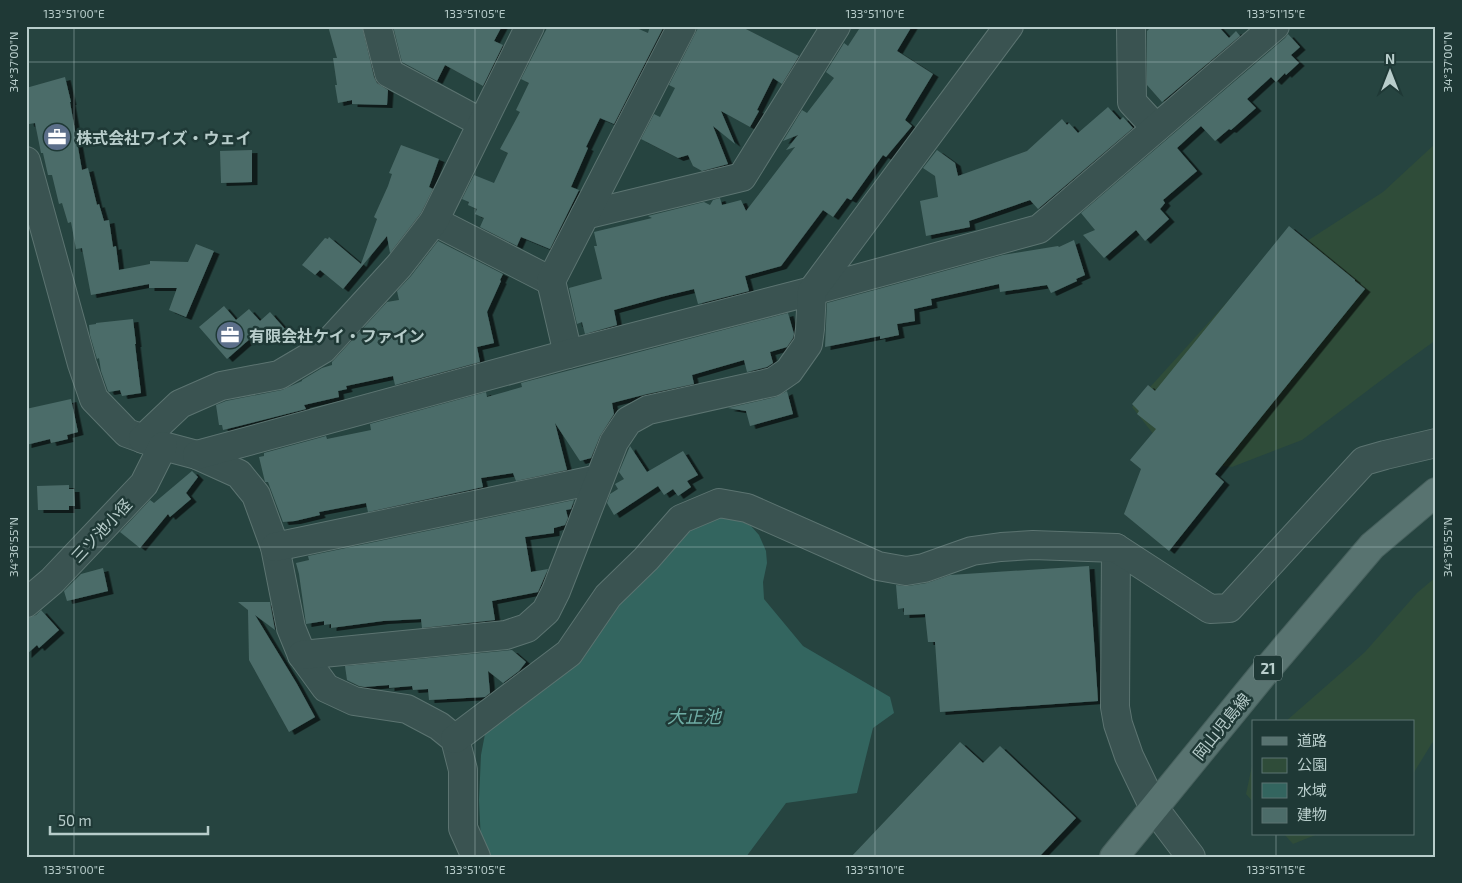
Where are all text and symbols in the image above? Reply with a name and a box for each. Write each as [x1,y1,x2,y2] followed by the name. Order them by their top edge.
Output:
[43,6,105,20] text: 133°51'00"E
[445,6,506,20] text: 133°51'05"E
[845,6,905,20] text: 133°51'10"E
[1247,6,1305,20] text: 133°51'15"E
[6,32,20,92] text: 34°37'00"N
[1440,32,1454,92] text: 34°37'00"N
[1364,48,1414,98] north arrow
[1385,50,1395,67] text: N
[42,122,72,152] office icon: 株式会社ワイズ・ウェイ
[76,128,252,147] place label: 株式会社ワイズ・ウェイ
[215,320,245,350] office icon: 有限会社ケイ・ファイン
[249,326,425,345] place label: 有限会社ケイ・ファイン
[67,494,135,566] street label: 三ツ池小径
[6,517,20,577] text: 34°36'55"N
[1440,517,1454,577] text: 34°36'55"N
[1254,656,1282,680] road number: 21
[1188,689,1254,763] street label: 岡山児島線
[667,705,723,727] water label: 大正池
[1252,720,1414,836] legend
[1297,731,1327,749] text: 道路
[1297,755,1327,773] text: 公園
[1297,781,1327,799] text: 水域
[50,803,208,835] scale bar
[1297,805,1327,823] text: 建物
[58,811,92,829] text: 50 m
[43,862,105,876] text: 133°51'00"E
[445,862,506,876] text: 133°51'05"E
[845,862,905,876] text: 133°51'10"E
[1247,862,1305,876] text: 133°51'15"E

